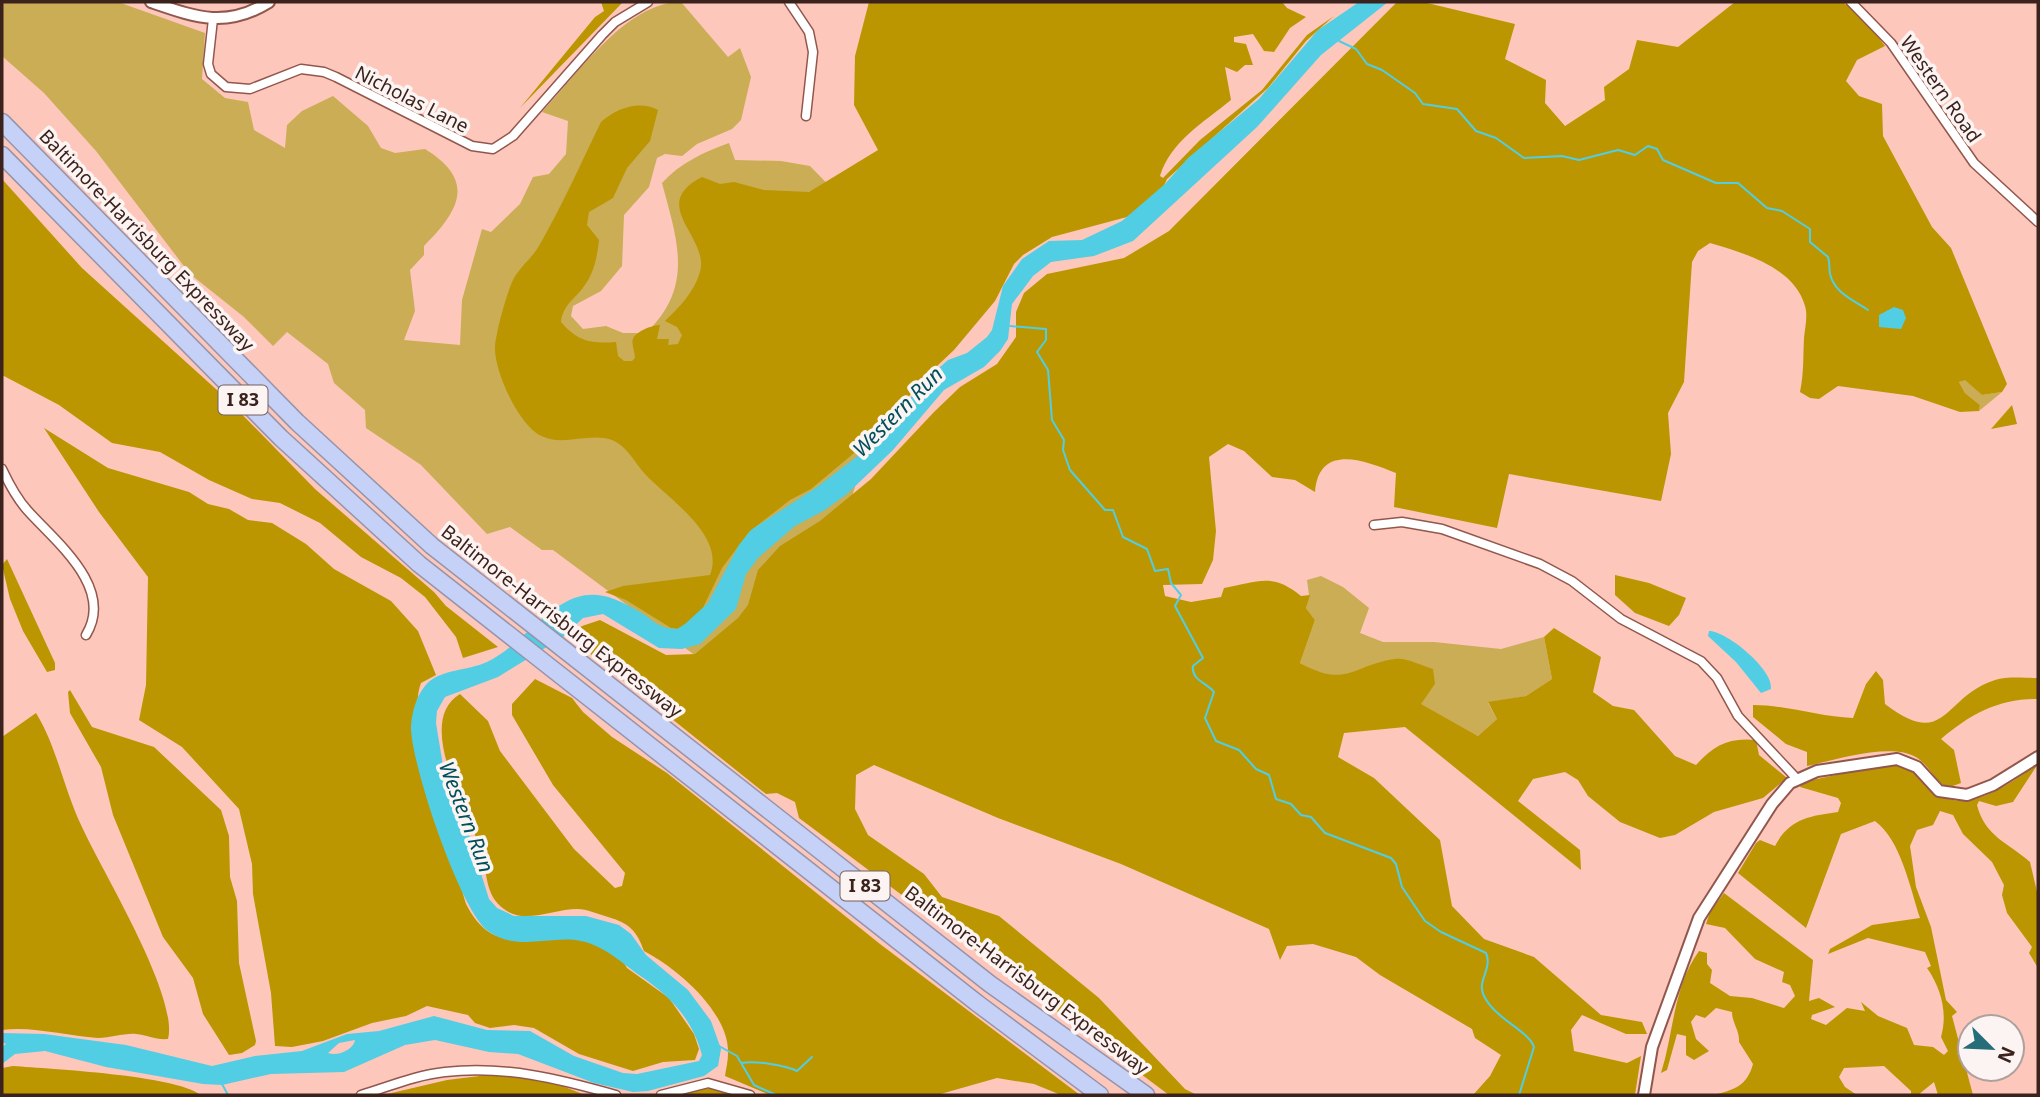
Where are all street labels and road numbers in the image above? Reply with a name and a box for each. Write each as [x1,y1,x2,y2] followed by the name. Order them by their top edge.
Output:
[1895,30,1987,148] street label: Western Road
[351,59,473,139] street label: Nicholas Lane
[34,123,261,357] street label: Baltimore-Harrisburg Expressway
[218,386,268,414] road number: I 83
[436,519,688,724] street label: Baltimore-Harrisburg Expressway
[840,872,890,900] road number: I 83
[900,880,1155,1081] street label: Baltimore-Harrisburg Expressway

